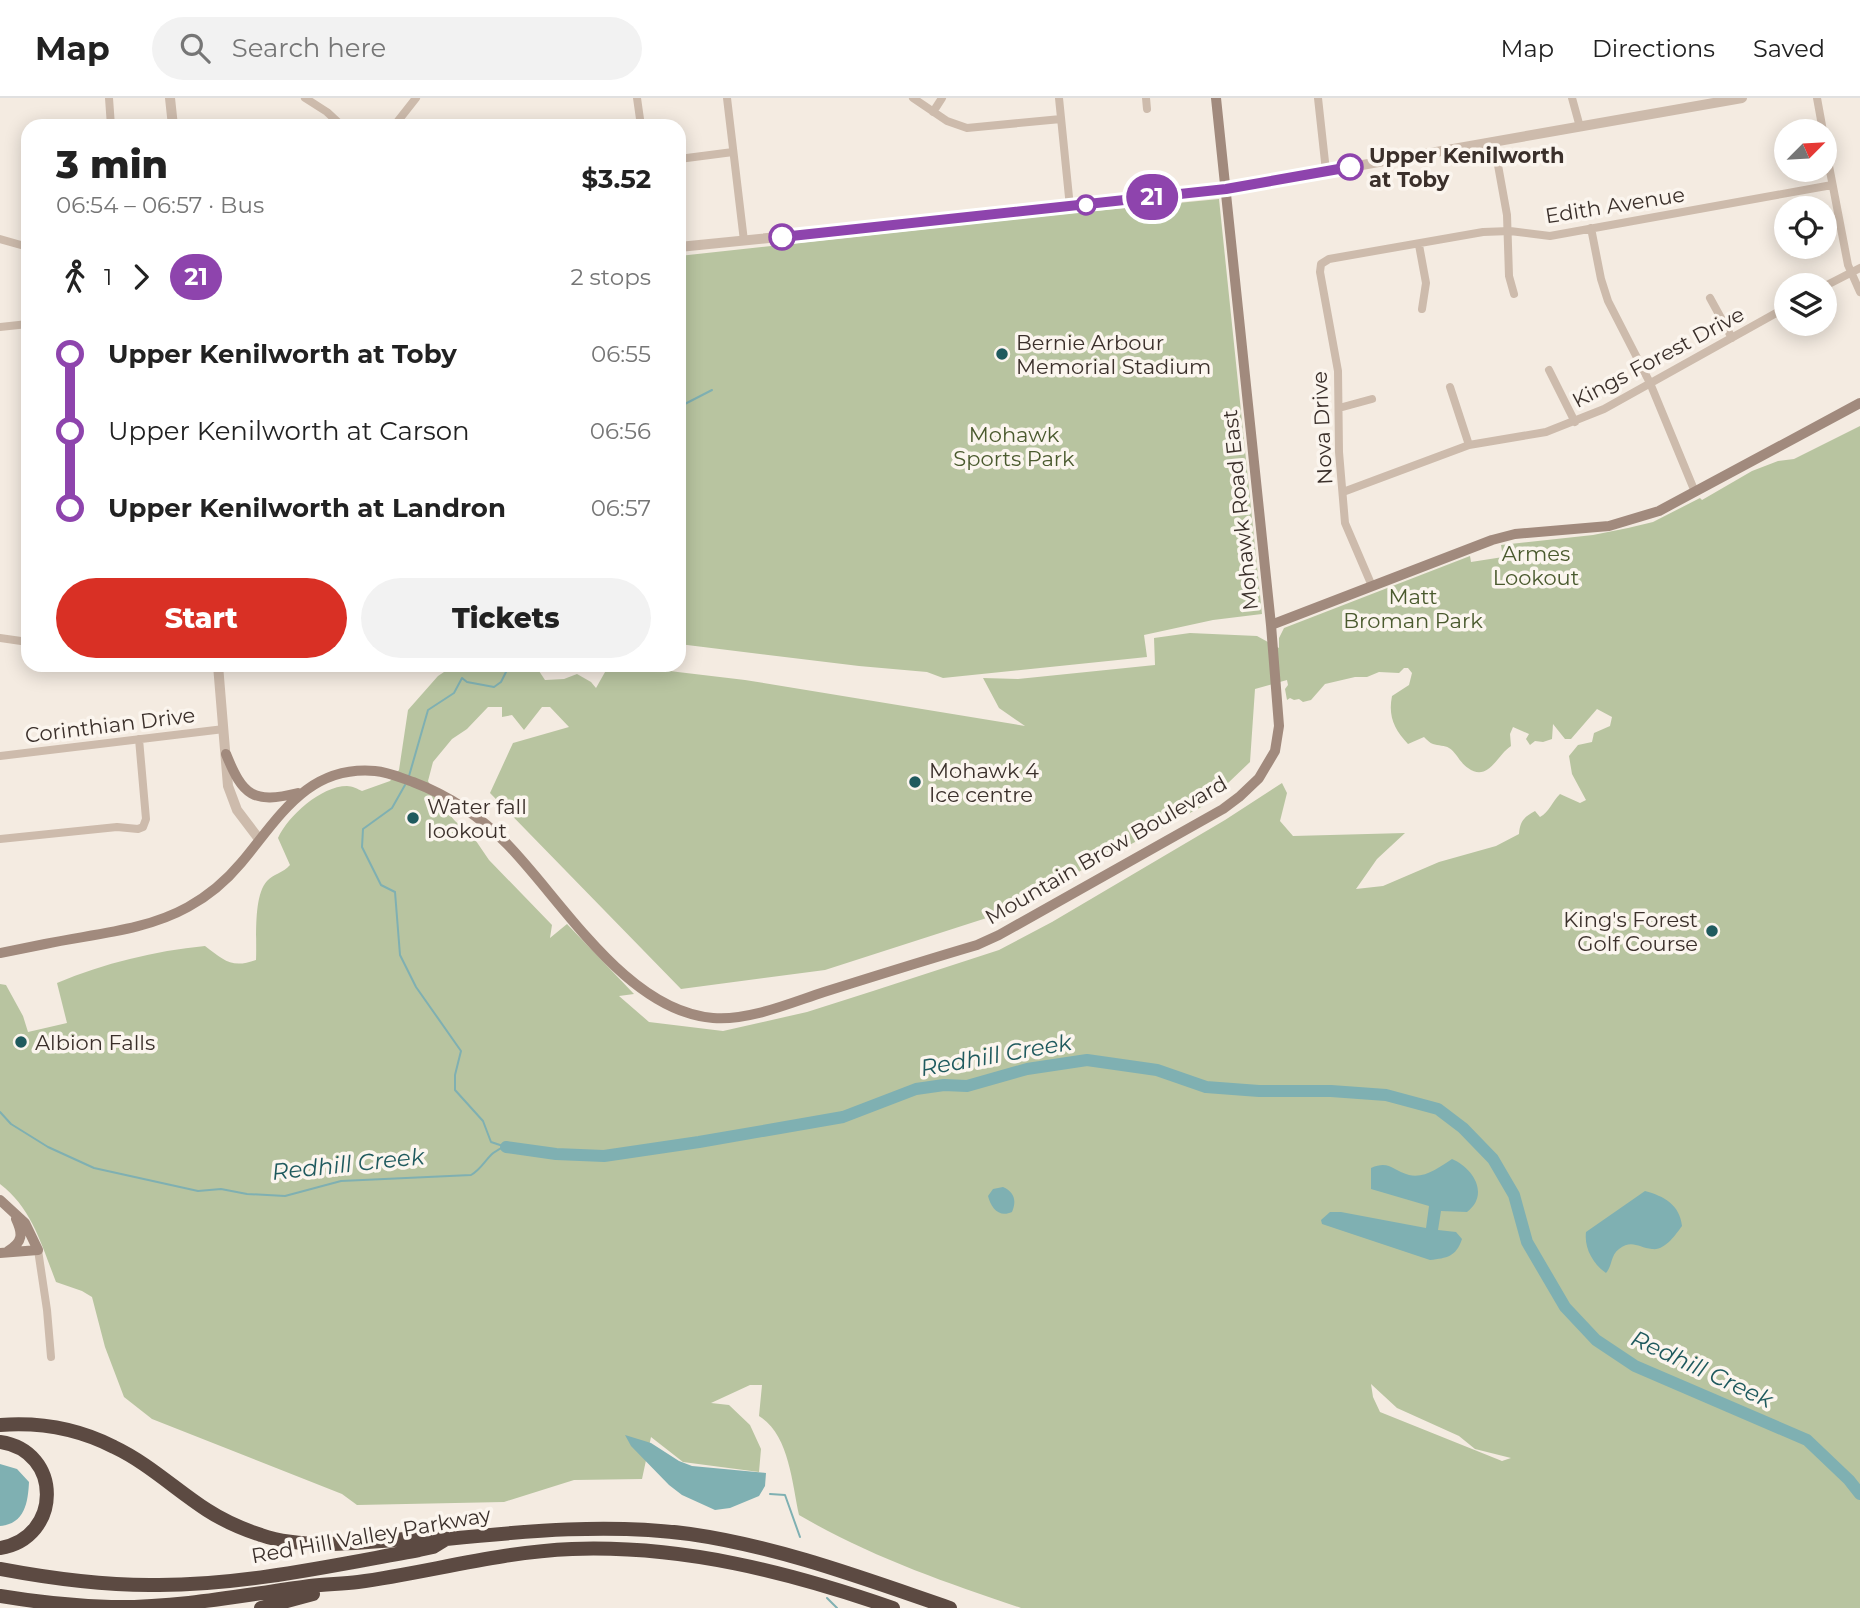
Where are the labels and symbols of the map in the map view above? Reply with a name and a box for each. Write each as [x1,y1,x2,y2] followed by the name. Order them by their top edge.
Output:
[1774,119,1838,182] north arrow
[1369,143,1564,192] place label: Upper Kenilworth at Toby
[1337,154,1363,180] marker: Upper Kenilworth at Toby
[1120,174,1184,220] line badge: 21
[1543,182,1687,228] street label: Edith Avenue
[1076,195,1096,215] unlabelled marker
[769,224,795,250] unlabelled marker
[1568,301,1748,413] street label: Kings Forest Drive
[1016,330,1211,379] place label: Bernie Arbour Memorial Stadium
[994,346,1010,362] marker: Bernie Arbour Memorial Stadium
[1307,371,1337,485] street label: Nova Drive
[1217,408,1263,612] street label: Mohawk Road East
[953,422,1075,471] park label: Mohawk Sports Park
[1493,541,1579,590] park label: Armes Lookout
[1343,584,1483,633] park label: Matt Broman Park
[24,702,196,748] street label: Corinthian Drive
[929,758,1039,807] place label: Mohawk 4 Ice centre
[981,770,1231,930] street label: Mountain Brow Boulevard
[907,774,923,790] marker: Mohawk 4 Ice centre
[427,794,527,843] place label: Water fall lookout
[405,810,421,826] marker: Water fall lookout
[1563,907,1698,956] place label: King's Forest Golf Course
[1704,923,1720,939] marker: King's Forest Golf Course
[918,1028,1075,1082] water label: Redhill Creek
[35,1030,155,1055] place label: Albion Falls
[13,1034,29,1050] marker: Albion Falls
[270,1142,427,1186] water label: Redhill Creek
[1627,1324,1779,1415] water label: Redhill Creek
[249,1502,493,1568] street label: Red Hill Valley Parkway

